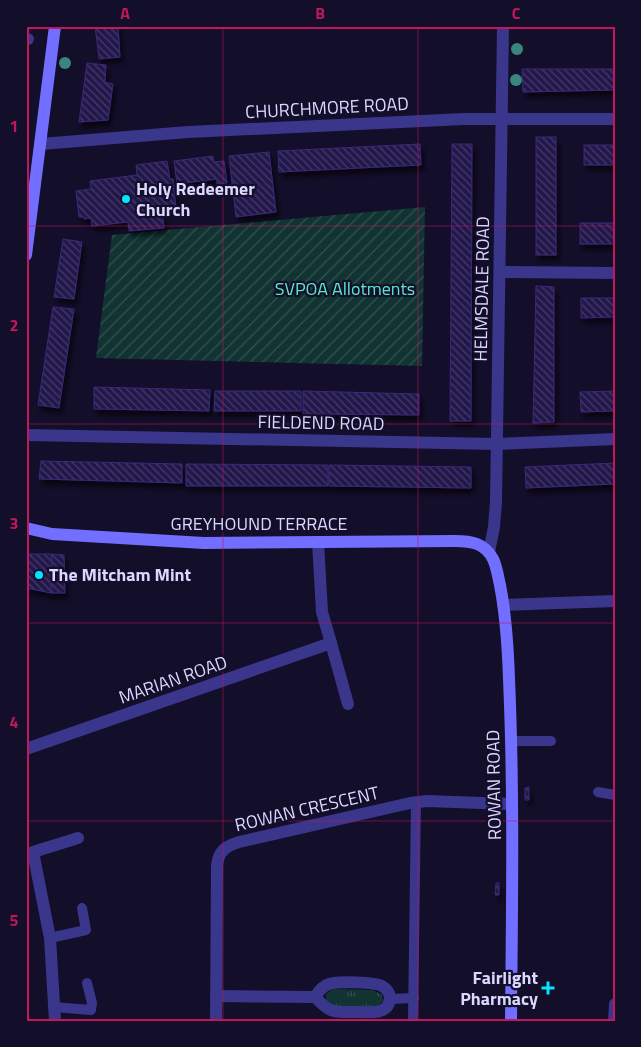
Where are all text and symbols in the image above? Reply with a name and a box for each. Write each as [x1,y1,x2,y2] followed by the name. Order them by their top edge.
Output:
[120,1,130,25] text: A
[315,1,325,25] text: B
[512,1,521,25] text: C
[245,90,409,125] street label: CHURCHMORE ROAD
[10,114,18,138] text: 1
[136,175,255,223] place label: Holy Redeemer Church
[120,193,132,205] marker: Holy Redeemer Church
[467,216,496,362] street label: HELMSDALE ROAD
[275,275,415,302] park label: SVPOA Allotments
[10,313,18,337] text: 2
[257,408,385,437] street label: FIELDEND ROAD
[171,510,347,537] street label: GREYHOUND TERRACE
[10,511,18,535] text: 3
[49,561,191,588] place label: The Mitcham Mint
[33,569,45,581] marker: The Mitcham Mint
[115,648,231,711] street label: MARIAN ROAD
[10,710,19,734] text: 4
[479,730,508,840] street label: ROWAN ROAD
[232,779,382,838] street label: ROWAN CRESCENT
[10,908,19,932] text: 5
[460,964,538,1012] place label: Fairlight Pharmacy
[542,982,554,994] marker: Fairlight Pharmacy

